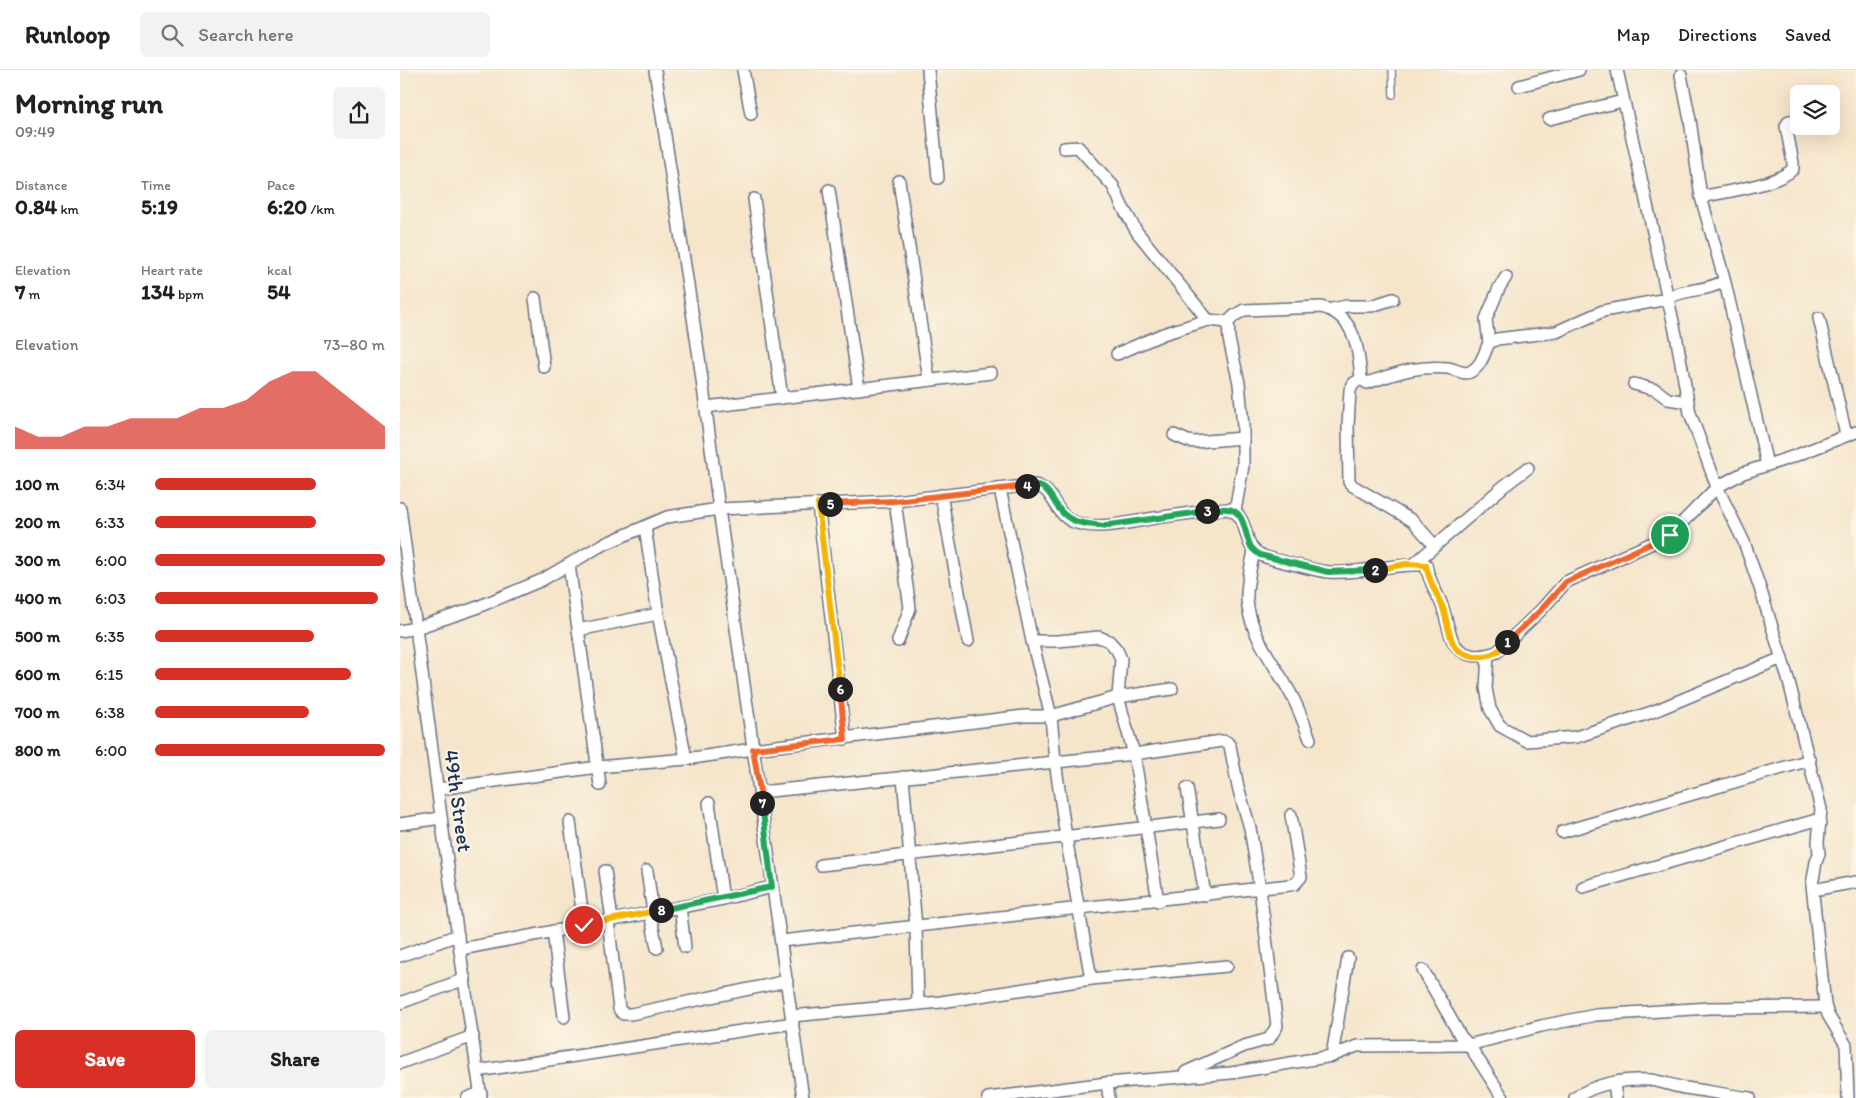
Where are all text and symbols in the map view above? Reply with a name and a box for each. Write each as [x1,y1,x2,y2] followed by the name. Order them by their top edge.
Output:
[140,12,490,57] search box
[25,20,110,49] text: Runloop
[158,21,186,49] icon: search
[198,23,293,46] text: Search here
[1617,24,1650,46] text: Map
[1678,24,1757,46] text: Directions
[1785,24,1831,46] text: Saved
[1790,85,1840,135] map controls
[1790,85,1840,135] button: layers
[15,86,163,120] text: Morning run
[333,87,385,139] button: share
[15,122,55,141] text: 09:49
[15,177,67,194] text: Distance
[141,177,171,194] text: Time
[267,177,295,194] text: Pace
[15,194,57,219] text: 0.84
[141,194,178,219] text: 5:19
[267,194,307,219] text: 6:20
[57,201,79,218] text: km
[307,201,335,218] text: /km
[15,262,71,279] text: Elevation
[141,262,203,279] text: Heart rate
[267,262,292,279] text: kcal
[15,279,25,304] text: 7
[141,279,175,304] text: 134
[267,279,291,304] text: 54
[25,286,40,303] text: m
[175,286,204,303] text: bpm
[15,335,79,354] text: Elevation
[324,335,385,354] text: 73–80 m
[1014,474,1040,498] pin: 4
[15,475,59,494] text: 100 m
[95,475,126,494] text: 6:34
[1023,478,1032,495] text: 4
[818,492,842,516] pin: 5
[827,496,834,513] text: 5
[1194,498,1220,524] pin: 3
[1204,503,1211,520] text: 3
[15,513,60,532] text: 200 m
[95,513,125,532] text: 6:33
[1649,514,1691,556] pin
[1656,521,1684,549] icon: arrive
[15,551,61,570] text: 300 m
[95,551,127,570] text: 6:00
[1362,558,1388,582] pin: 2
[1372,562,1379,579] text: 2
[15,589,61,608] text: 400 m
[95,589,126,608] text: 6:03
[15,627,60,646] text: 500 m
[95,627,125,646] text: 6:35
[1494,630,1520,654] pin: 1
[1504,634,1511,651] text: 1
[15,665,60,684] text: 600 m
[95,665,123,684] text: 6:15
[828,676,852,702] pin: 6
[837,681,844,698] text: 6
[15,703,60,722] text: 700 m
[95,703,125,722] text: 6:38
[15,741,61,760] text: 800 m
[95,741,127,760] text: 6:00
[439,748,478,854] street label: 49th Street
[750,790,774,816] pin: 7
[759,795,766,812] text: 7
[648,898,674,922] pin: 8
[658,902,665,919] text: 8
[563,904,605,946] pin
[570,911,598,939] icon: check
[15,1030,195,1088] button: Save
[205,1030,385,1088] button: Share

